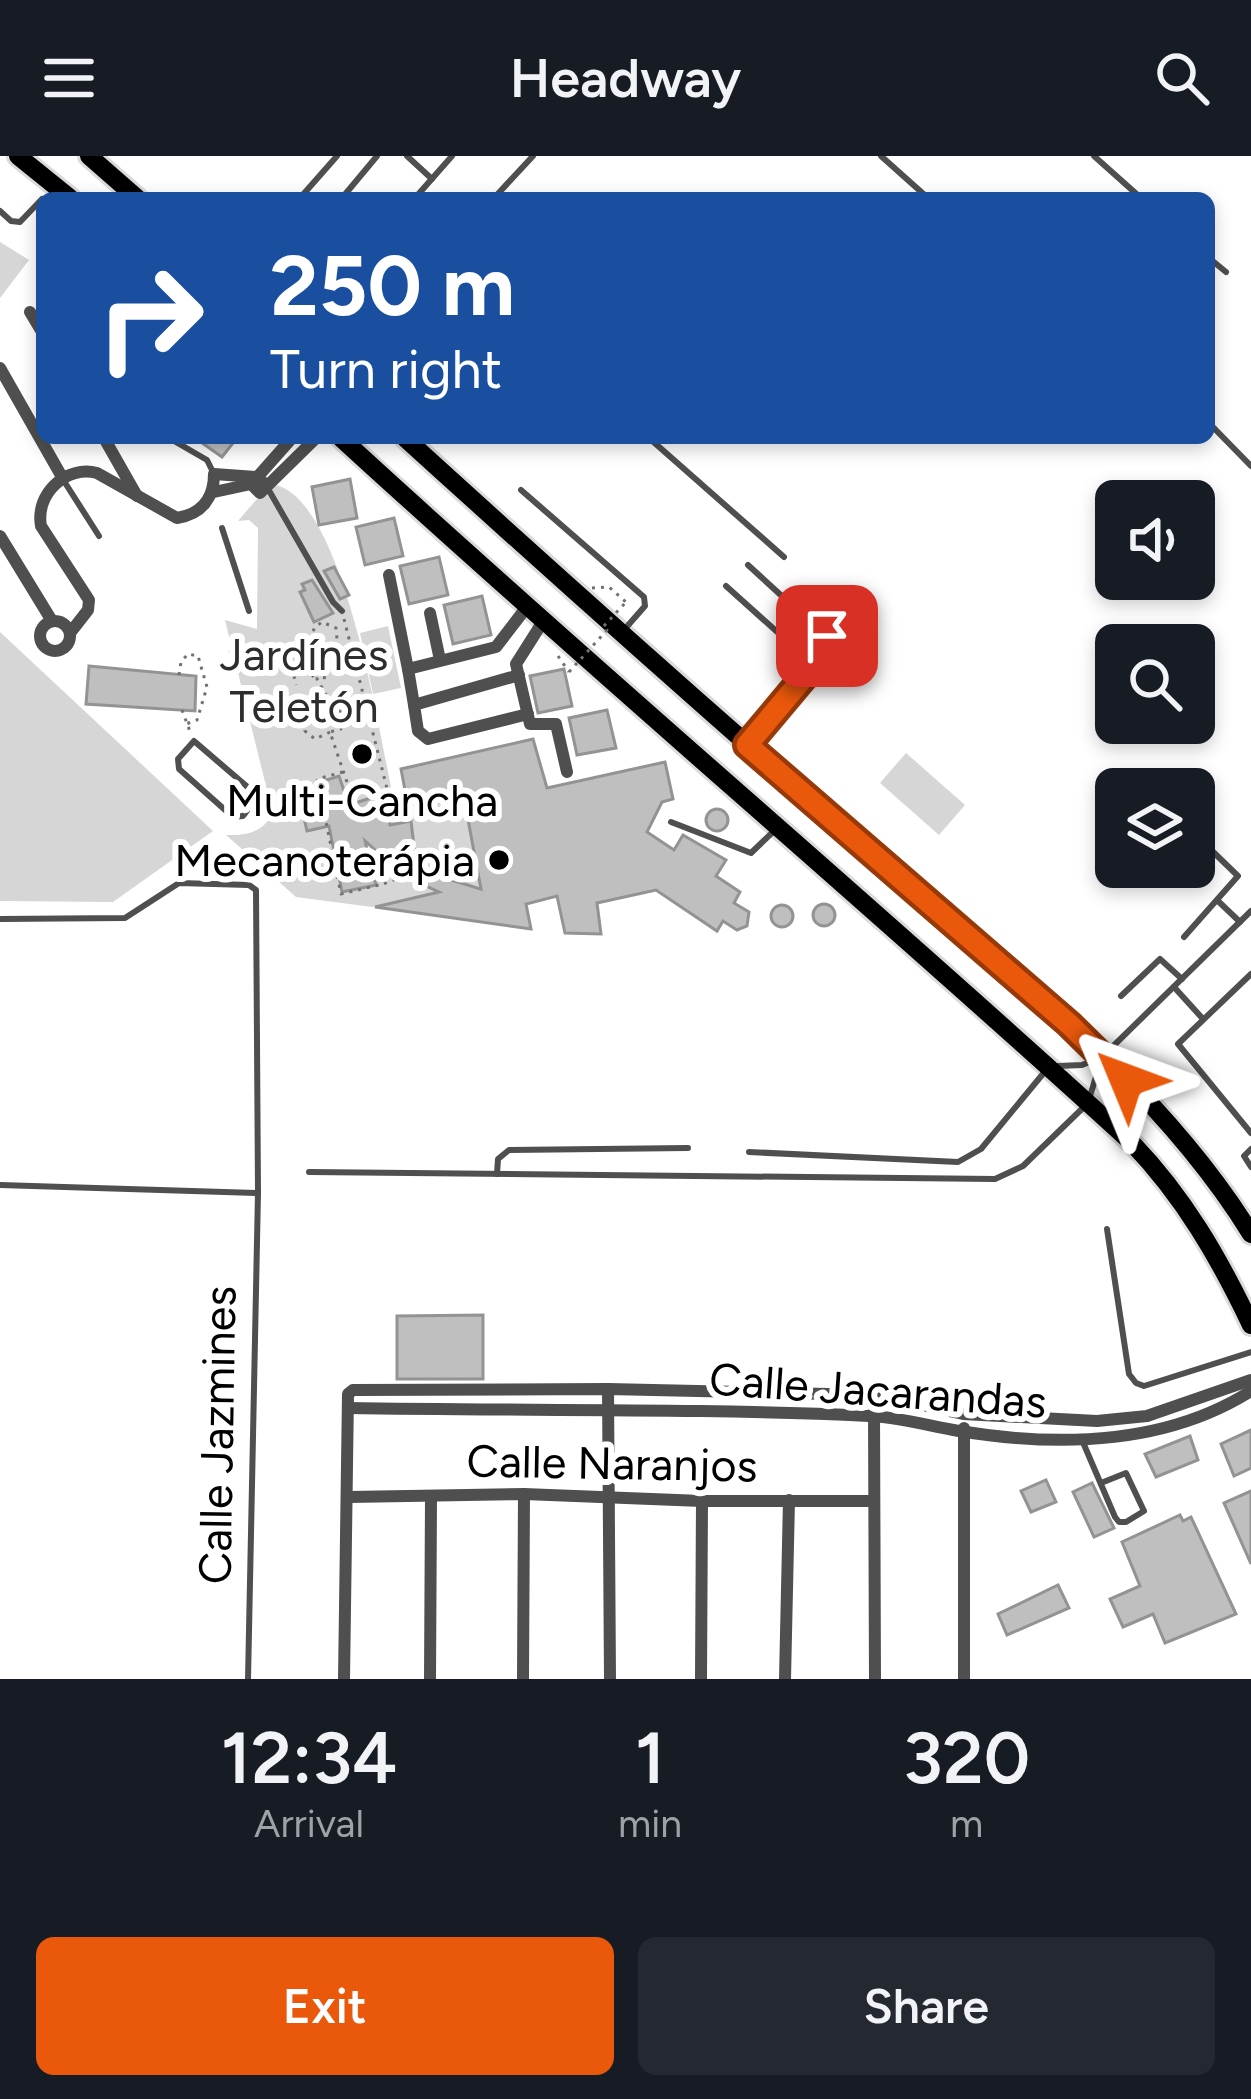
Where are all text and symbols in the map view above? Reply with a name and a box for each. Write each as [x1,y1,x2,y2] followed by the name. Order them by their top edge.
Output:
[36,45,102,111] icon: menu
[1149,45,1215,111] icon: search
[510,46,741,111] text: Headway
[270,235,515,336] text: 250 m
[72,240,228,396] icon: right
[270,337,502,402] text: Turn right
[1095,480,1215,888] map controls
[1095,480,1215,600] button: sound
[776,585,878,687] pin
[794,603,860,669] icon: arrive
[1095,624,1215,744] button: search
[220,627,388,733] park label: Jardínes Teletón
[349,741,375,767] marker: Multi-Cancha
[1095,768,1215,888] button: layers
[226,773,498,827] place label: Multi-Cancha
[174,833,475,887] place label: Mecanoterápia
[486,847,512,873] marker: Mecanoterápia
[1063,1017,1189,1143] position arrow
[187,1285,247,1585] street label: Calle Jazmines
[708,1351,1048,1429] street label: Calle Jacarandas
[466,1433,758,1493] street label: Calle Naranjos
[221,1715,397,1801] text: 12:34
[635,1715,665,1801] text: 1
[903,1715,1030,1801] text: 320
[254,1800,364,1847] text: Arrival
[618,1800,682,1847] text: min
[950,1800,983,1847] text: m
[36,1937,614,2075] button: Exit
[638,1937,1215,2075] button: Share

